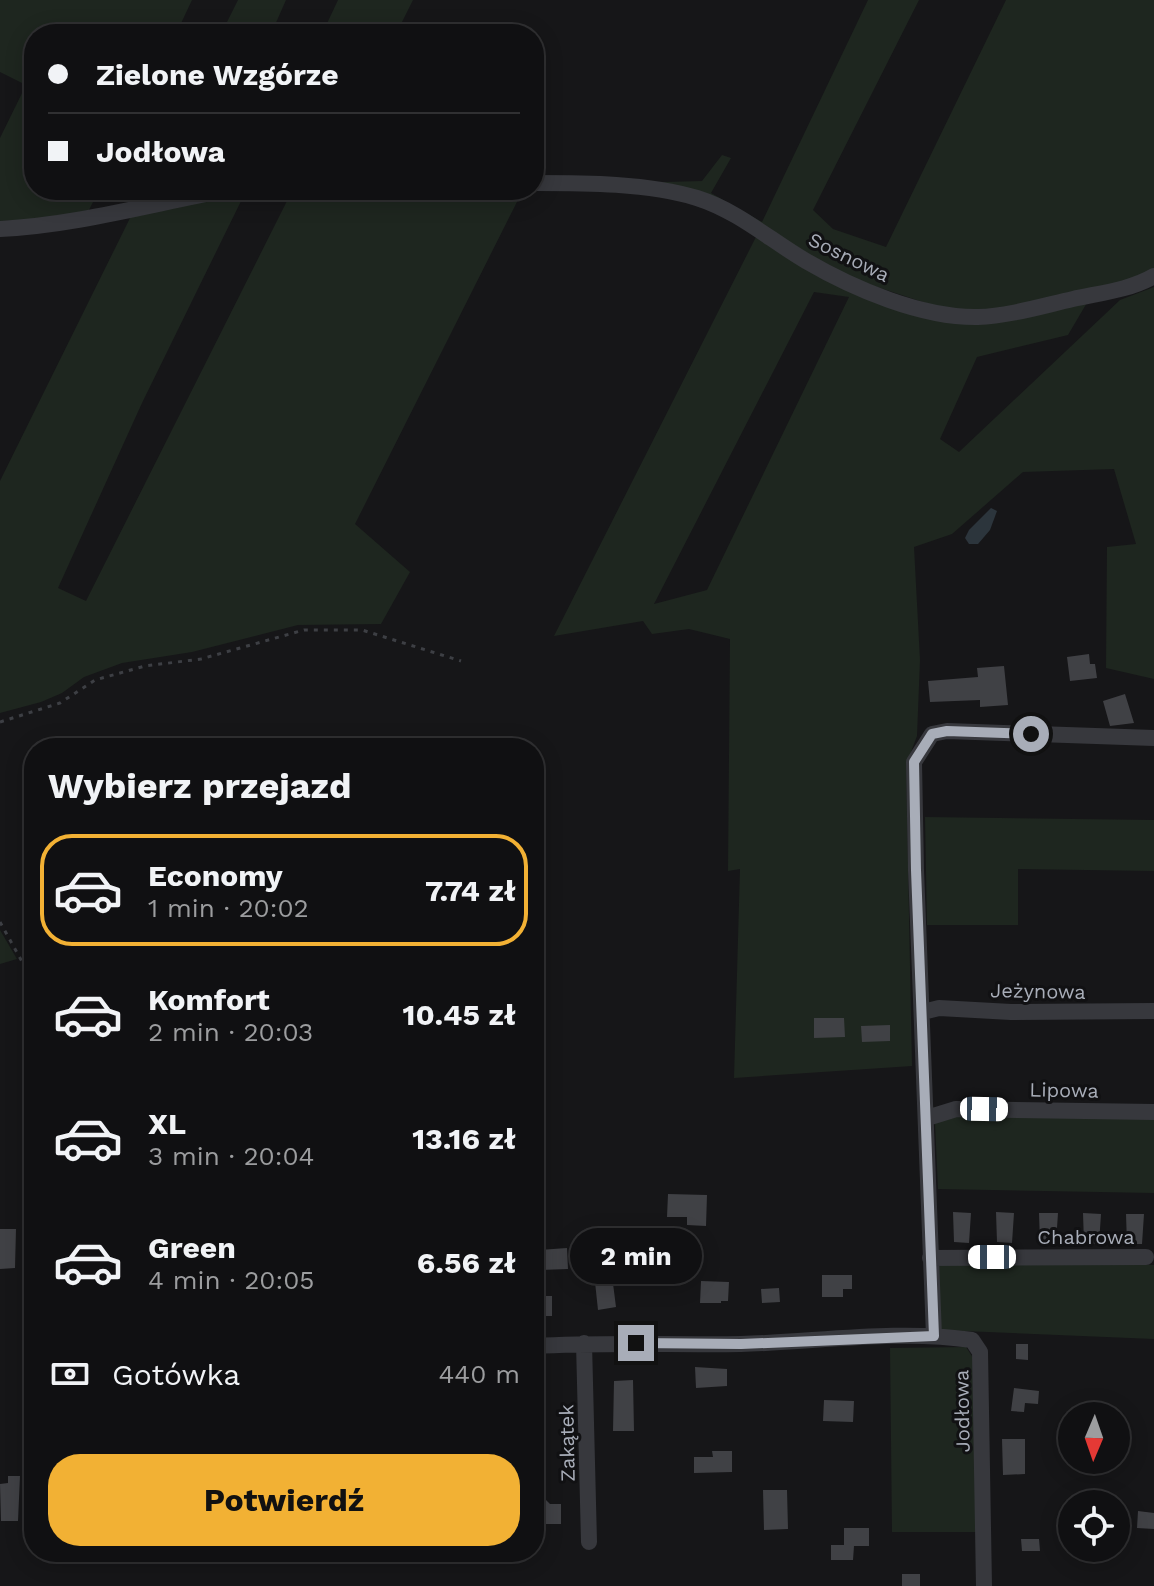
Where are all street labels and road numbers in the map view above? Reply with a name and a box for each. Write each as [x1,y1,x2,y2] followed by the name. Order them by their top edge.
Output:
[805,227,893,287] street label: Sosnowa
[990,978,1086,1004] street label: Jeżynowa
[1029,1077,1099,1103] street label: Lipowa
[1037,1225,1135,1249] street label: Chabrowa
[949,1369,975,1453] street label: Jodłowa
[554,1404,580,1482] street label: Zakątek

